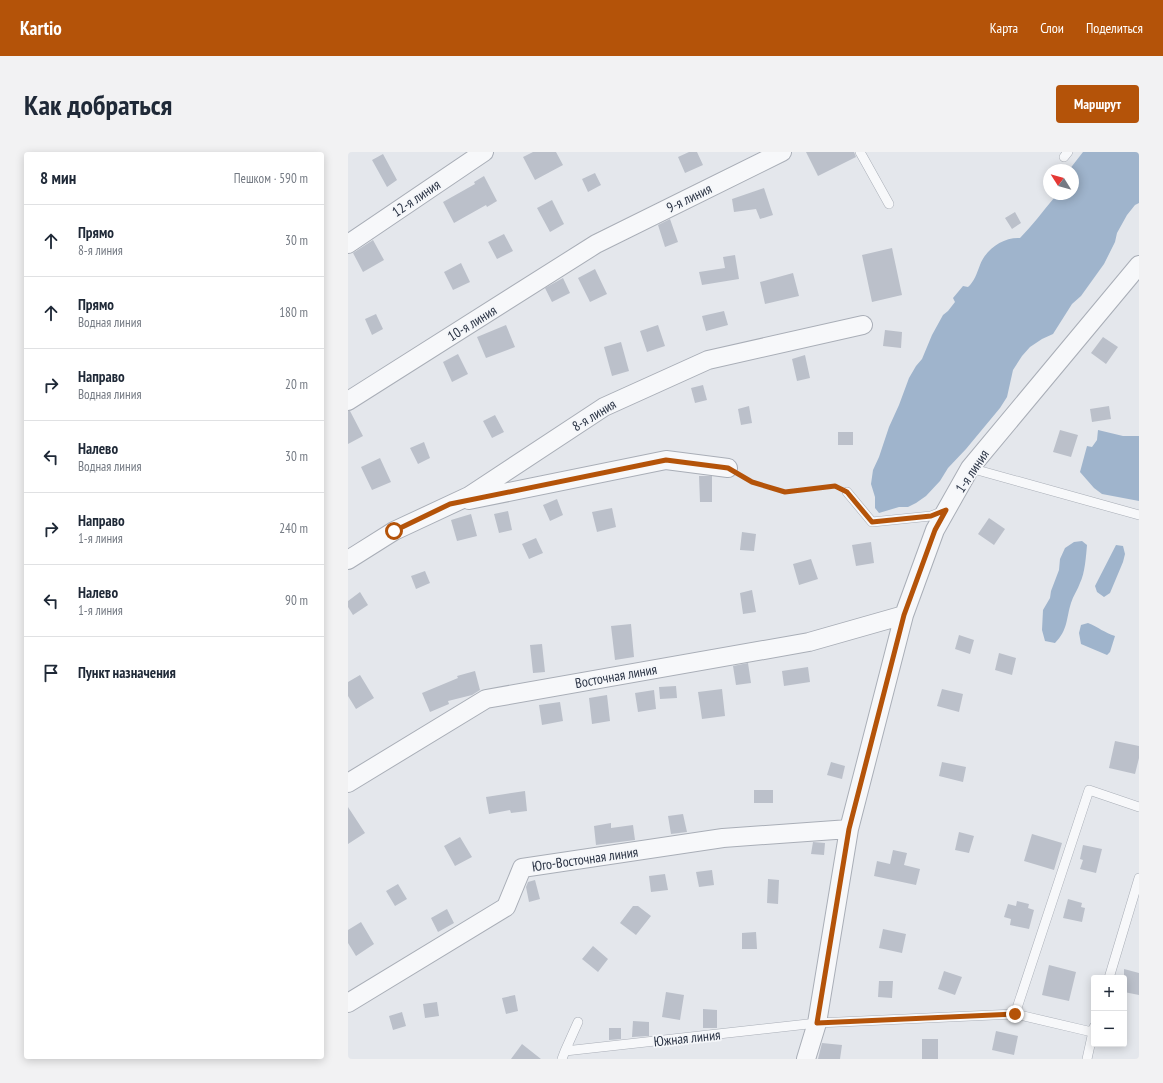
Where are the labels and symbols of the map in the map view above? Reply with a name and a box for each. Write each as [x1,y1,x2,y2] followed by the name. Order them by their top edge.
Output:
[1043,164,1079,200] north arrow
[388,175,444,221] street label: 12-я линия
[663,179,715,217] street label: 9-я линия
[444,301,500,345] street label: 10-я линия
[569,395,619,435] street label: 8-я линия
[951,446,993,496] street label: 1-я линия
[385,522,403,540] route start
[574,660,658,692] street label: Восточная линия
[531,843,639,875] street label: Юго-Восточная линия
[1006,1005,1024,1023] route end
[653,1026,721,1050] street label: Южная линия

